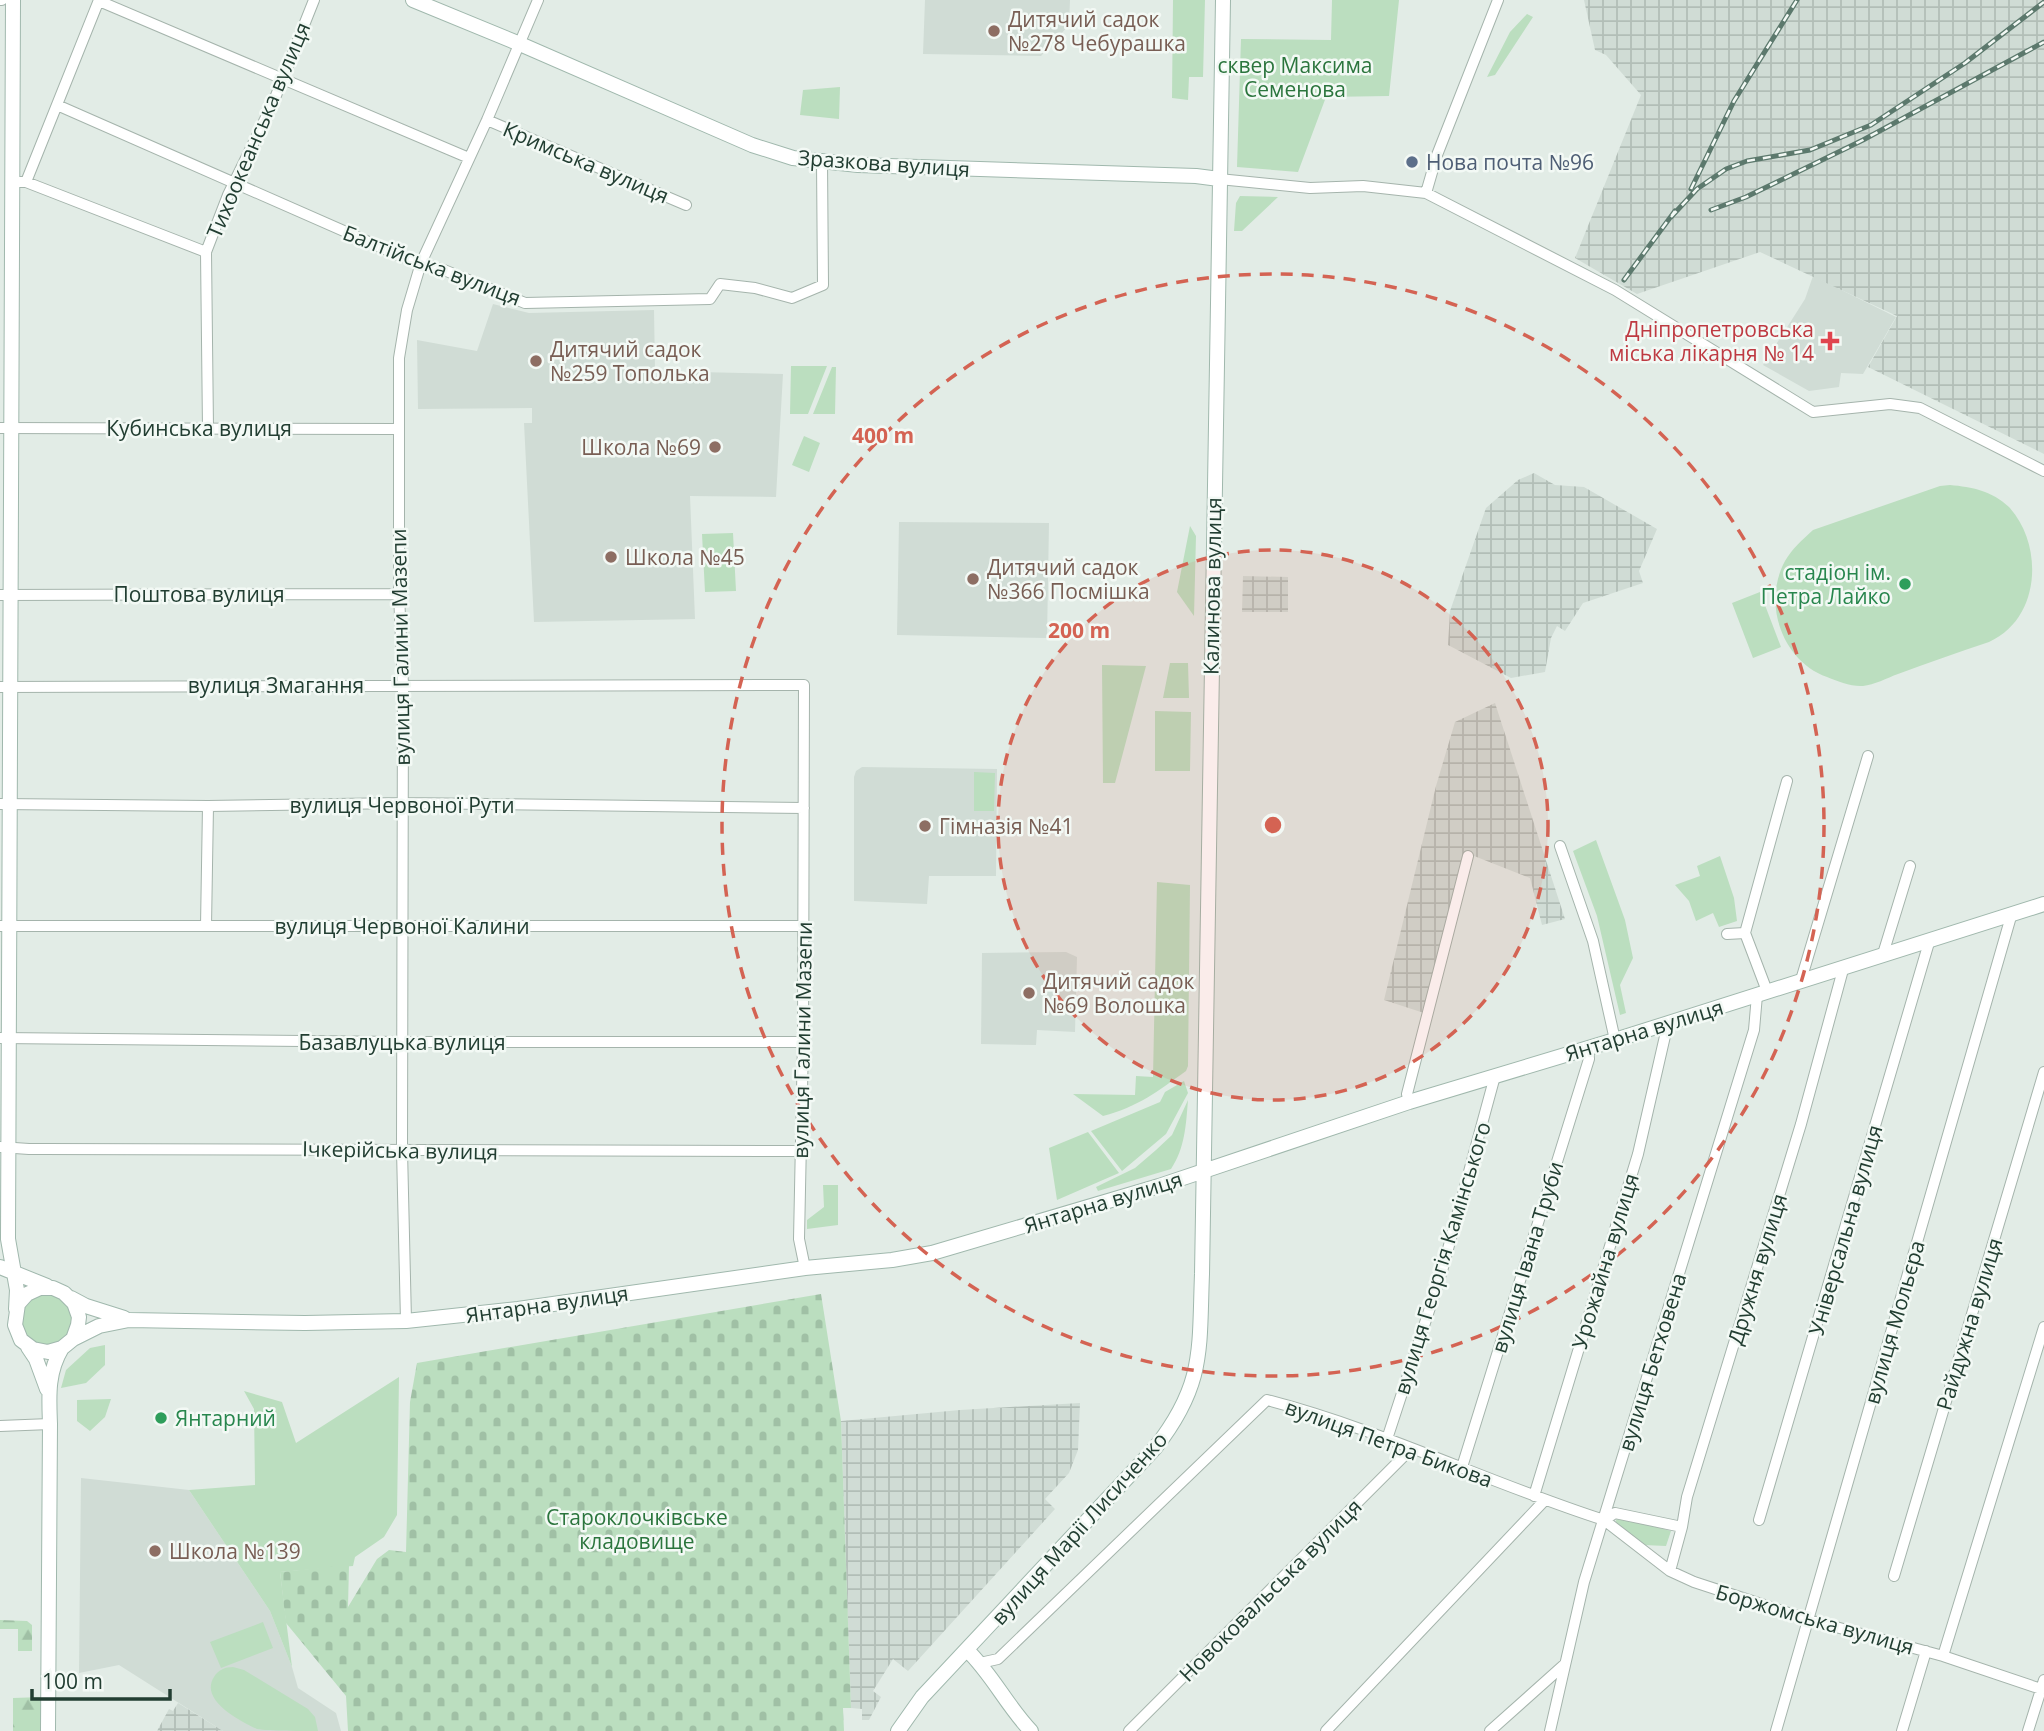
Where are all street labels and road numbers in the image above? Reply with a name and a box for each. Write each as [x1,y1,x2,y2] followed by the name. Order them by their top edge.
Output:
[200,18,316,242] street label: Тихоокеанська вулиця
[499,114,673,210] street label: Кримська вулиця
[797,143,971,183] street label: Зразкова вулиця
[339,218,525,312] street label: Балтійська вулиця
[106,414,292,442] street label: Кубинська вулиця
[1196,497,1228,675] street label: Калинова вулиця
[384,528,416,766] street label: вулиця Галини Мазепи
[113,580,285,608] street label: Поштова вулиця
[188,671,364,699] street label: вулиця Змагання
[289,791,515,819] street label: вулиця Червоної Рути
[274,912,530,940] street label: вулиця Червоної Калини
[786,921,818,1159] street label: вулиця Галини Мазепи
[1561,993,1727,1067] street label: Янтарна вулиця
[298,1028,506,1056] street label: Базавлуцька вулиця
[1387,1118,1497,1398] street label: вулиця Георгія Камінського
[1802,1122,1888,1338] street label: Універсальна вулиця
[302,1134,498,1166] street label: Ічкерійська вулиця
[1485,1158,1569,1356] street label: вулиця Івана Труби
[1020,1165,1186,1239] street label: Янтарна вулиця
[1565,1170,1645,1352] street label: Урожайна вулиця
[1721,1190,1793,1348] street label: Дружня вулиця
[1929,1234,2009,1414] street label: Райдужна вулиця
[1857,1237,1931,1407] street label: вулиця Мольєра
[1612,1269,1692,1455] street label: вулиця Бетховена
[464,1279,630,1329] street label: Янтарна вулиця
[1282,1392,1496,1494] street label: вулиця Петра Бикова
[985,1426,1173,1630] street label: вулиця Марії Лисиченко
[1173,1493,1367,1687] street label: Новоковальська вулиця
[1713,1577,1917,1661] street label: Боржомська вулиця

